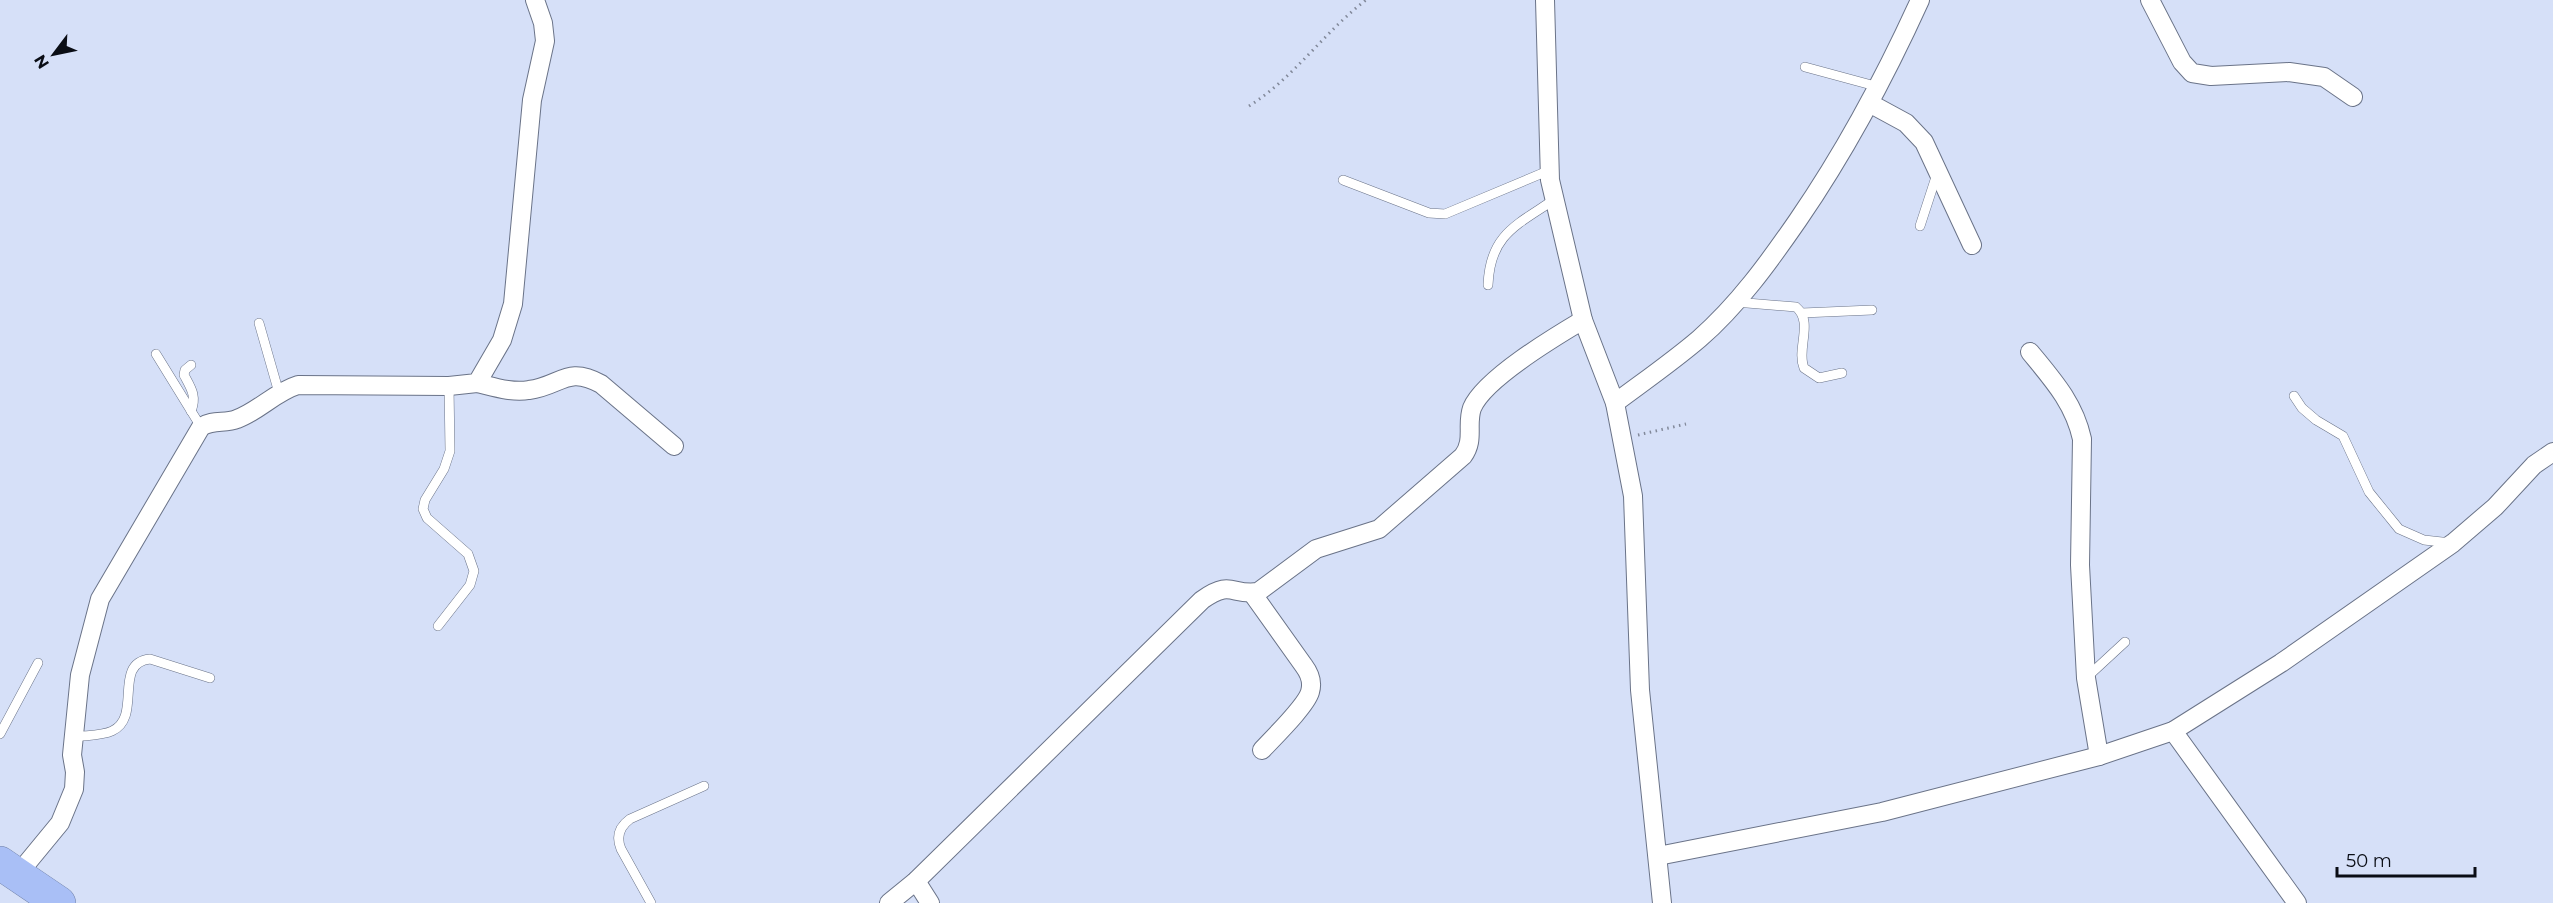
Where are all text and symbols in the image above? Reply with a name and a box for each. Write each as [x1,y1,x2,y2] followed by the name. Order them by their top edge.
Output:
[24,24,84,84] north arrow
[30,51,53,72] text: N
[2337,840,2475,878] scale bar
[2346,850,2392,872] text: 50 m

